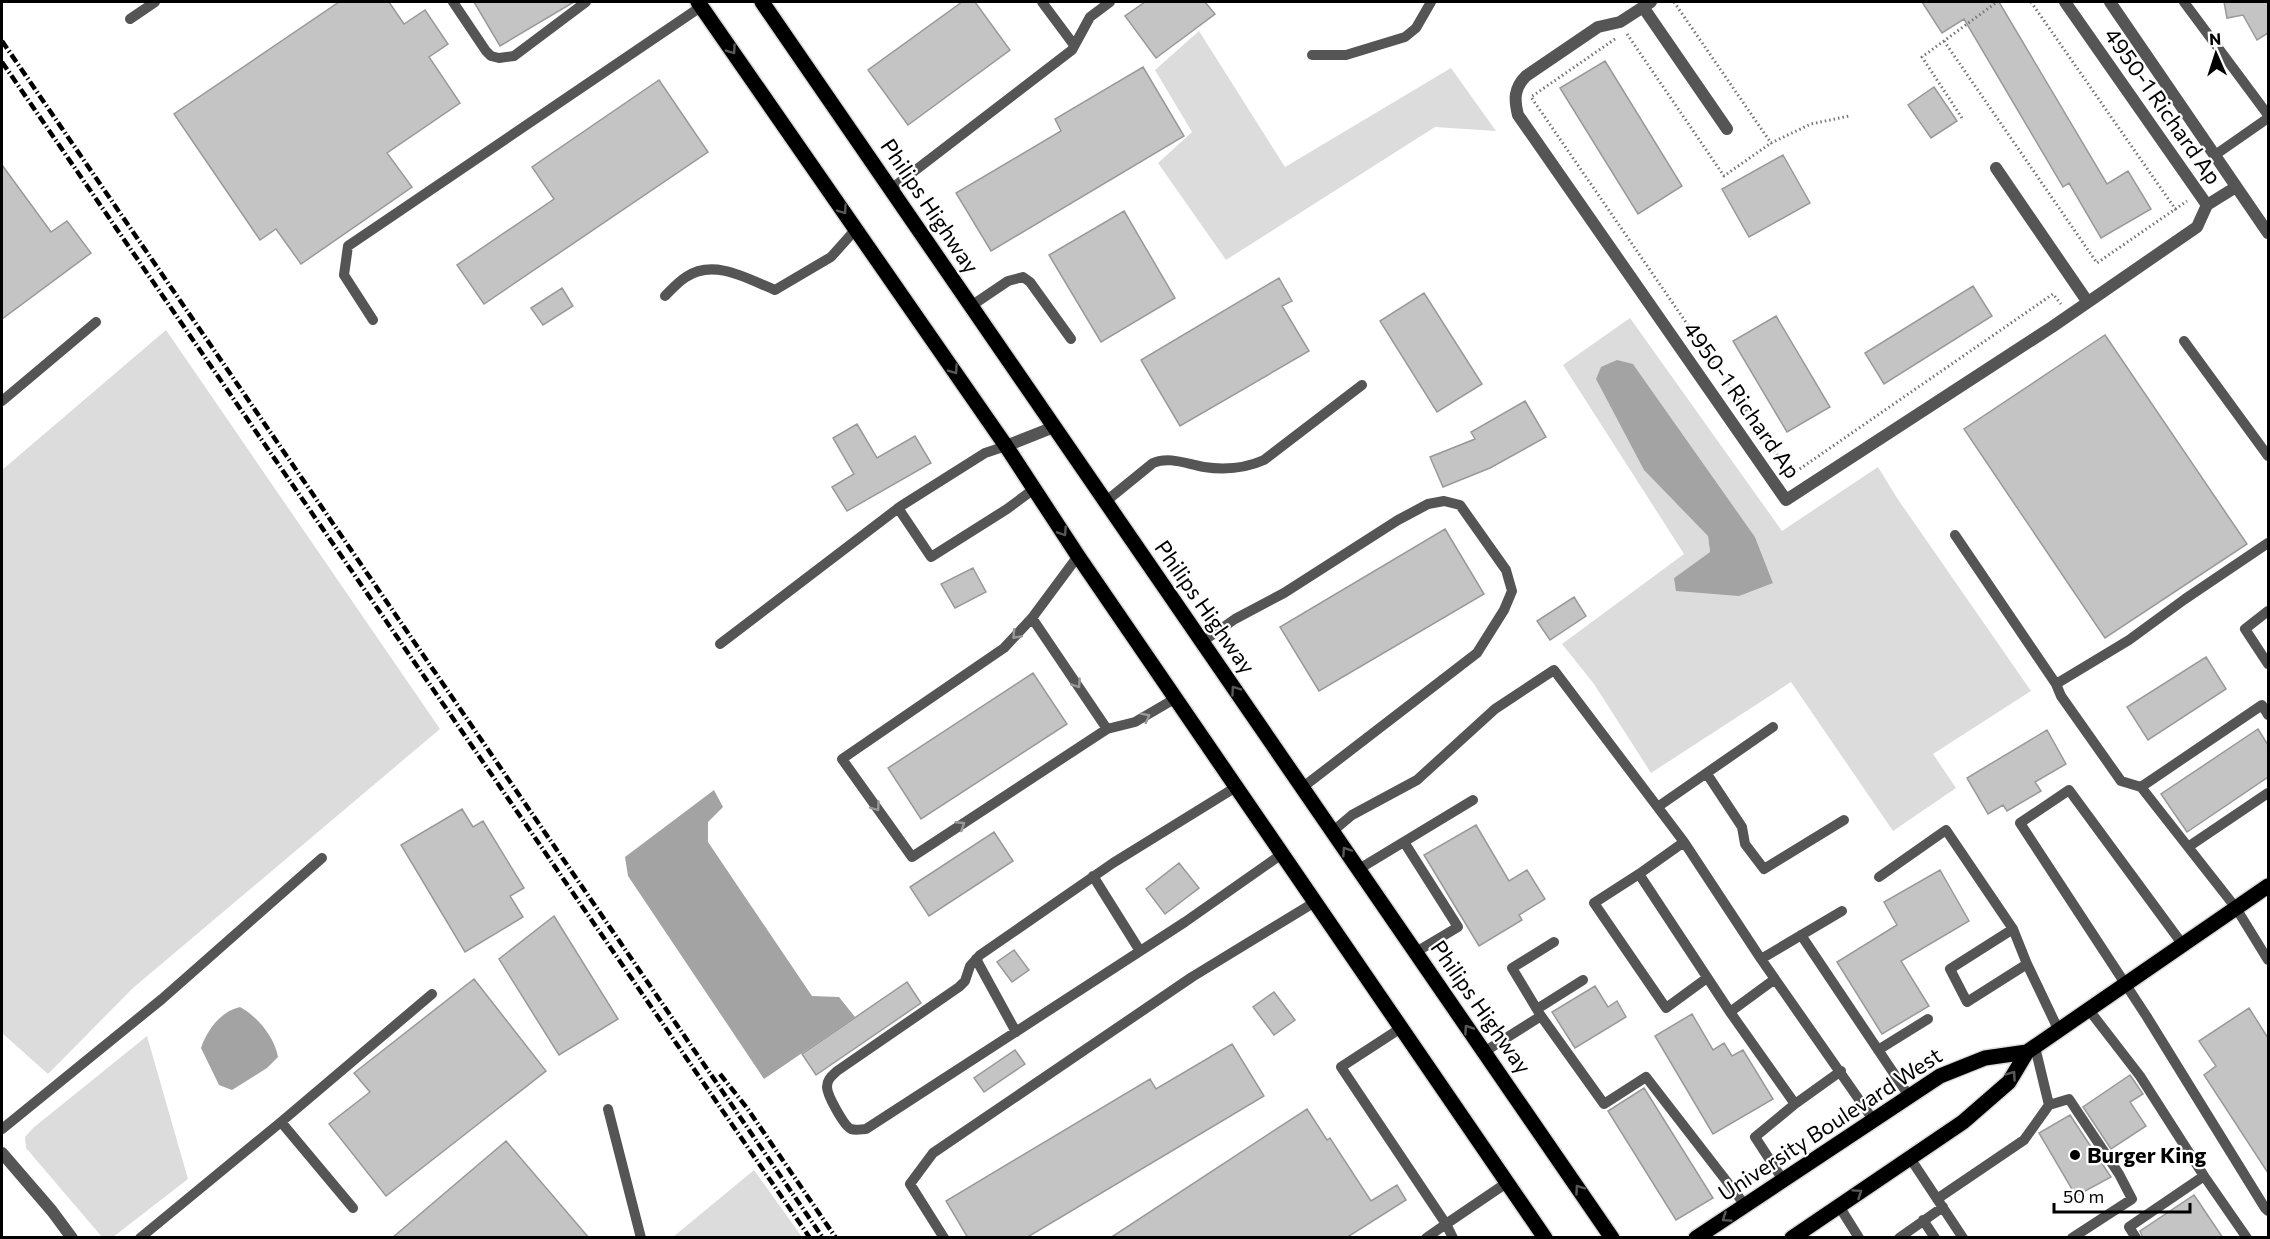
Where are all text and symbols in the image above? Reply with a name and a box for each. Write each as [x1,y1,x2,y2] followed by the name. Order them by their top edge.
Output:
[2099,22,2228,189] street label: 4950-1 Richard Ap
[2186,24,2246,84] north arrow
[2209,29,2222,48] text: N
[725,43,736,54] one-way arrow
[875,133,985,278] street label: Philips Highway
[836,203,847,214] one-way arrow
[1678,316,1807,483] street label: 4950-1 Richard Ap
[947,364,958,375] one-way arrow
[1055,526,1067,536] one-way arrow
[1149,535,1261,679] street label: Philips Highway
[1013,628,1024,639] one-way arrow
[1070,678,1081,689] one-way arrow
[1231,686,1242,697] one-way arrow
[1140,712,1151,724] one-way arrow
[869,800,880,811] one-way arrow
[954,821,965,832] one-way arrow
[1342,846,1353,857] one-way arrow
[1425,935,1537,1079] street label: Philips Highway
[1464,1024,1475,1035] one-way arrow
[1713,1041,1947,1206] street label: University Boulevard West
[2005,1071,2016,1082] one-way arrow
[2087,1141,2206,1168] place label: Burger King
[2068,1148,2082,1162] marker: Burger King
[2054,1176,2190,1214] scale bar
[1575,1185,1586,1196] one-way arrow
[2063,1185,2104,1207] text: 50 m
[1851,1189,1862,1200] one-way arrow
[1722,1211,1733,1222] one-way arrow

